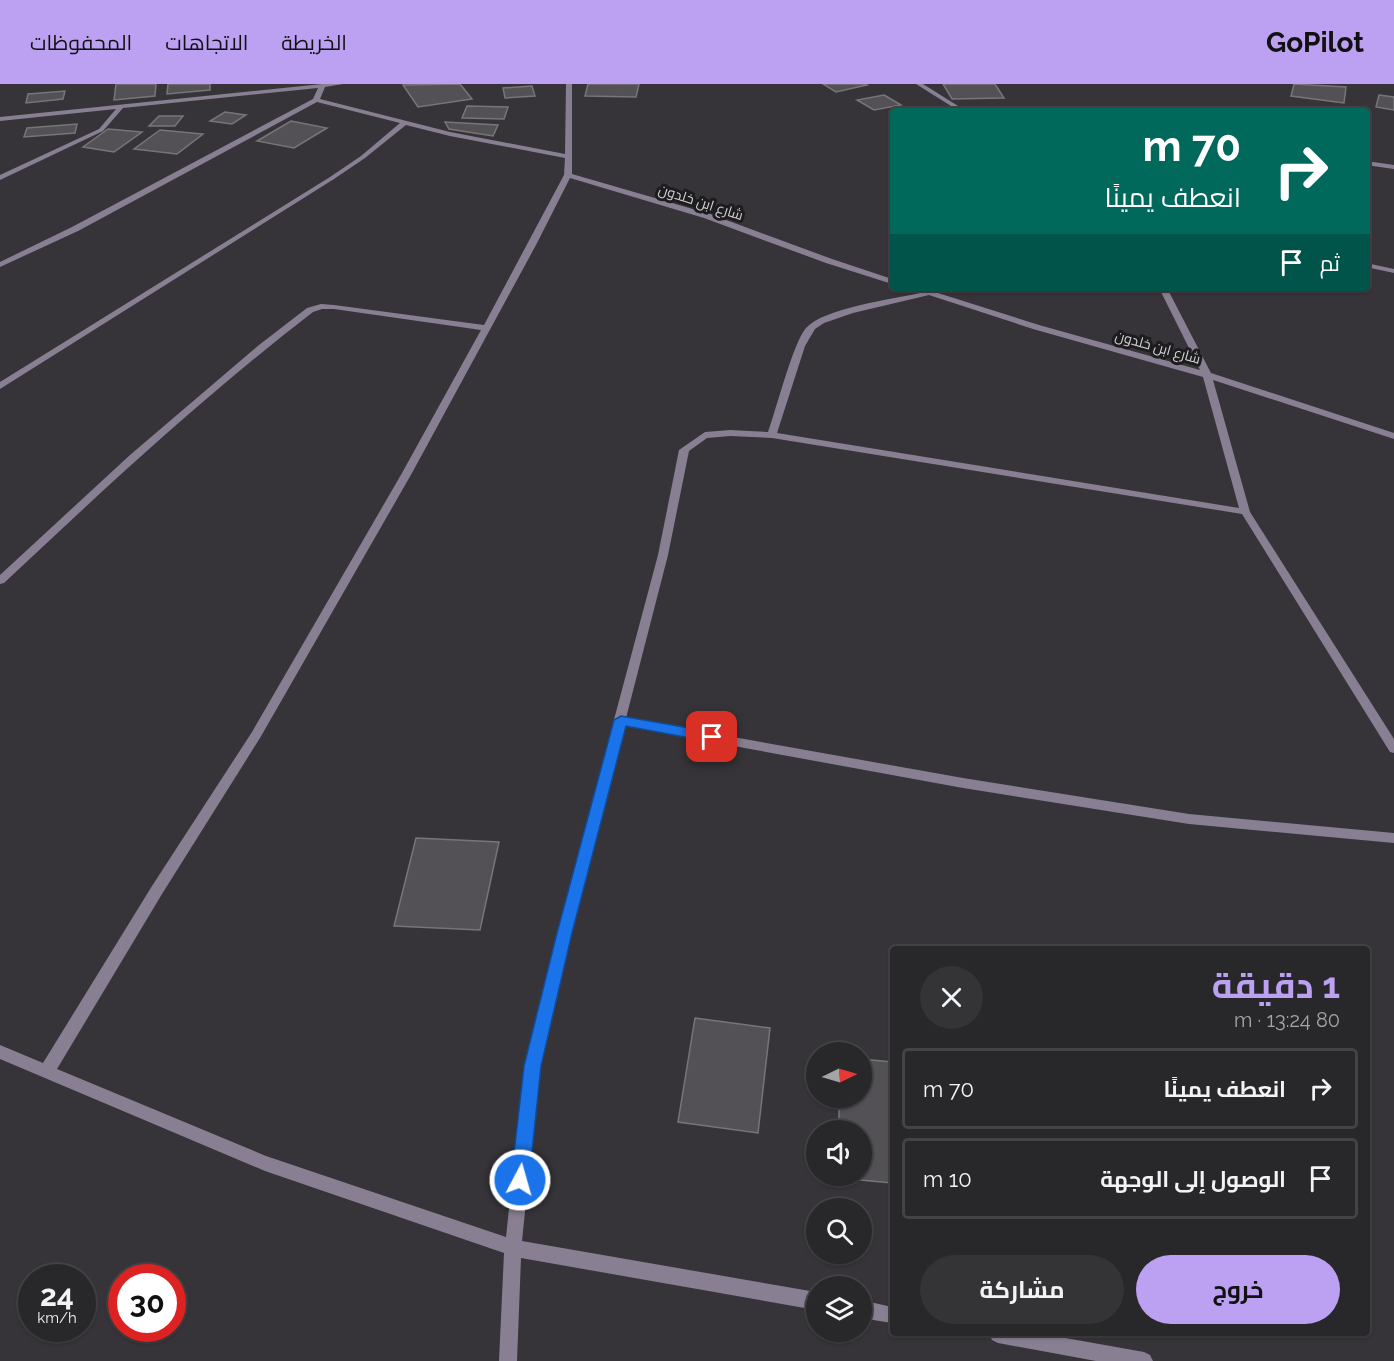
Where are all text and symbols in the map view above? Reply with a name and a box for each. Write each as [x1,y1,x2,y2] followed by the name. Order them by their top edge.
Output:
[1266,26,1364,59] text: GoPilot
[30,30,132,55] text: المحفوظات
[165,30,248,55] text: الاتجاهات
[281,30,347,55] text: الخريطة
[1142,122,1241,171] text: 70 m
[1262,132,1340,210] icon: right
[656,181,745,224] street label: شارع ابن خلدون
[1104,182,1241,213] text: انعطف يمينًا
[1275,246,1308,279] icon: arrive
[1320,250,1340,276] text: ثم
[1113,327,1203,368] street label: شارع ابن خلدون
[686,711,737,762] pin
[695,720,728,753] icon: arrive
[1212,964,1340,1006] text: 1 دقيقة
[920,966,983,1029] button: close
[1234,1008,1340,1032] text: 80 m · 13:24
[806,1042,872,1108] north arrow
[806,1042,872,1342] map controls
[1304,1072,1337,1105] icon: right
[923,1076,974,1102] text: 70 m
[1163,1076,1286,1102] text: انعطف يمينًا
[806,1120,872,1186] button: sound
[488,1148,552,1212] position arrow
[1304,1162,1337,1195] icon: arrive
[923,1166,972,1192] text: 10 m
[1100,1166,1286,1192] text: الوصول إلى الوجهة
[806,1198,872,1264] button: search
[920,1255,1124,1324] button: مشاركة
[1136,1255,1340,1324] button: خروج
[108,1264,186,1342] speed limit sign: 30
[806,1276,872,1342] button: layers
[40,1278,74,1313] text: 24
[37,1309,77,1327] text: km/h

